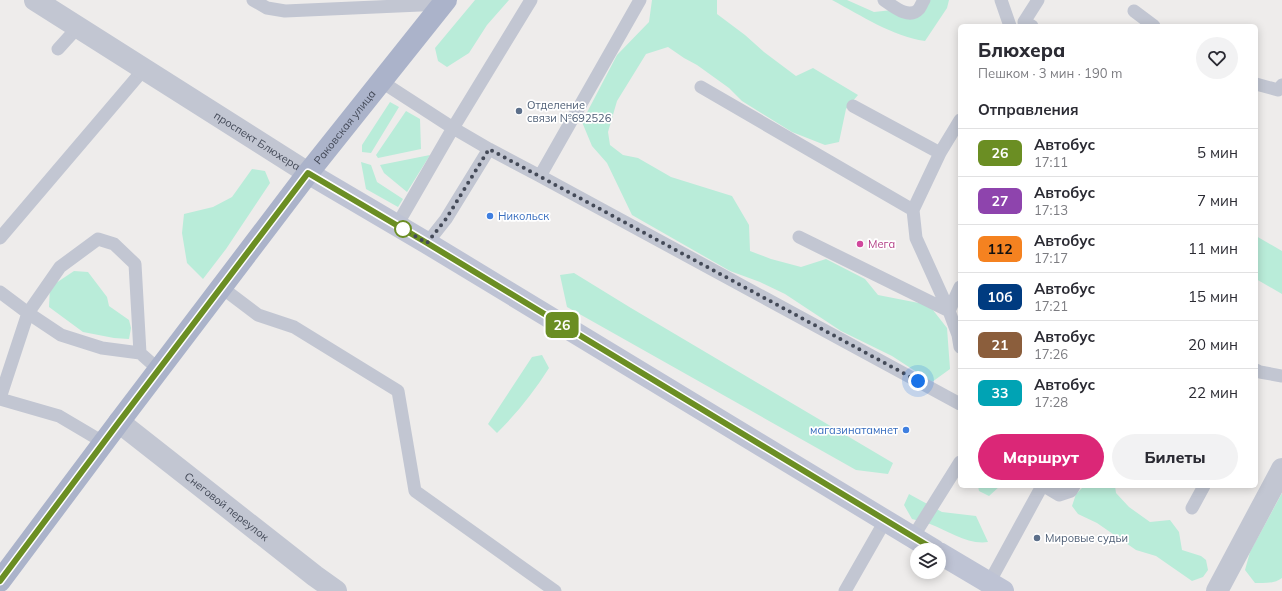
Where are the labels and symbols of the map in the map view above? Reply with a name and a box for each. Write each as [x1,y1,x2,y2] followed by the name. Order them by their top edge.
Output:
[311,87,379,167] street label: Раковская улица
[527,98,612,125] place label: Отделение связи №692526
[514,106,524,116] marker: Отделение связи №692526
[211,108,303,173] street label: проспект Блюхера
[498,209,549,223] place label: Никольск
[485,211,495,221] marker: Никольск
[394,220,412,238] unlabelled marker
[868,237,895,251] place label: Мега
[855,239,865,249] marker: Мега
[544,312,580,338] line badge: 26
[908,371,928,391] your location
[810,423,898,437] place label: магазинатамнет
[901,425,911,435] marker: магазинатамнет
[182,469,272,544] street label: Снеговой переулок
[1045,531,1128,545] place label: Мировые судьи
[1032,533,1042,543] marker: Мировые судьи

